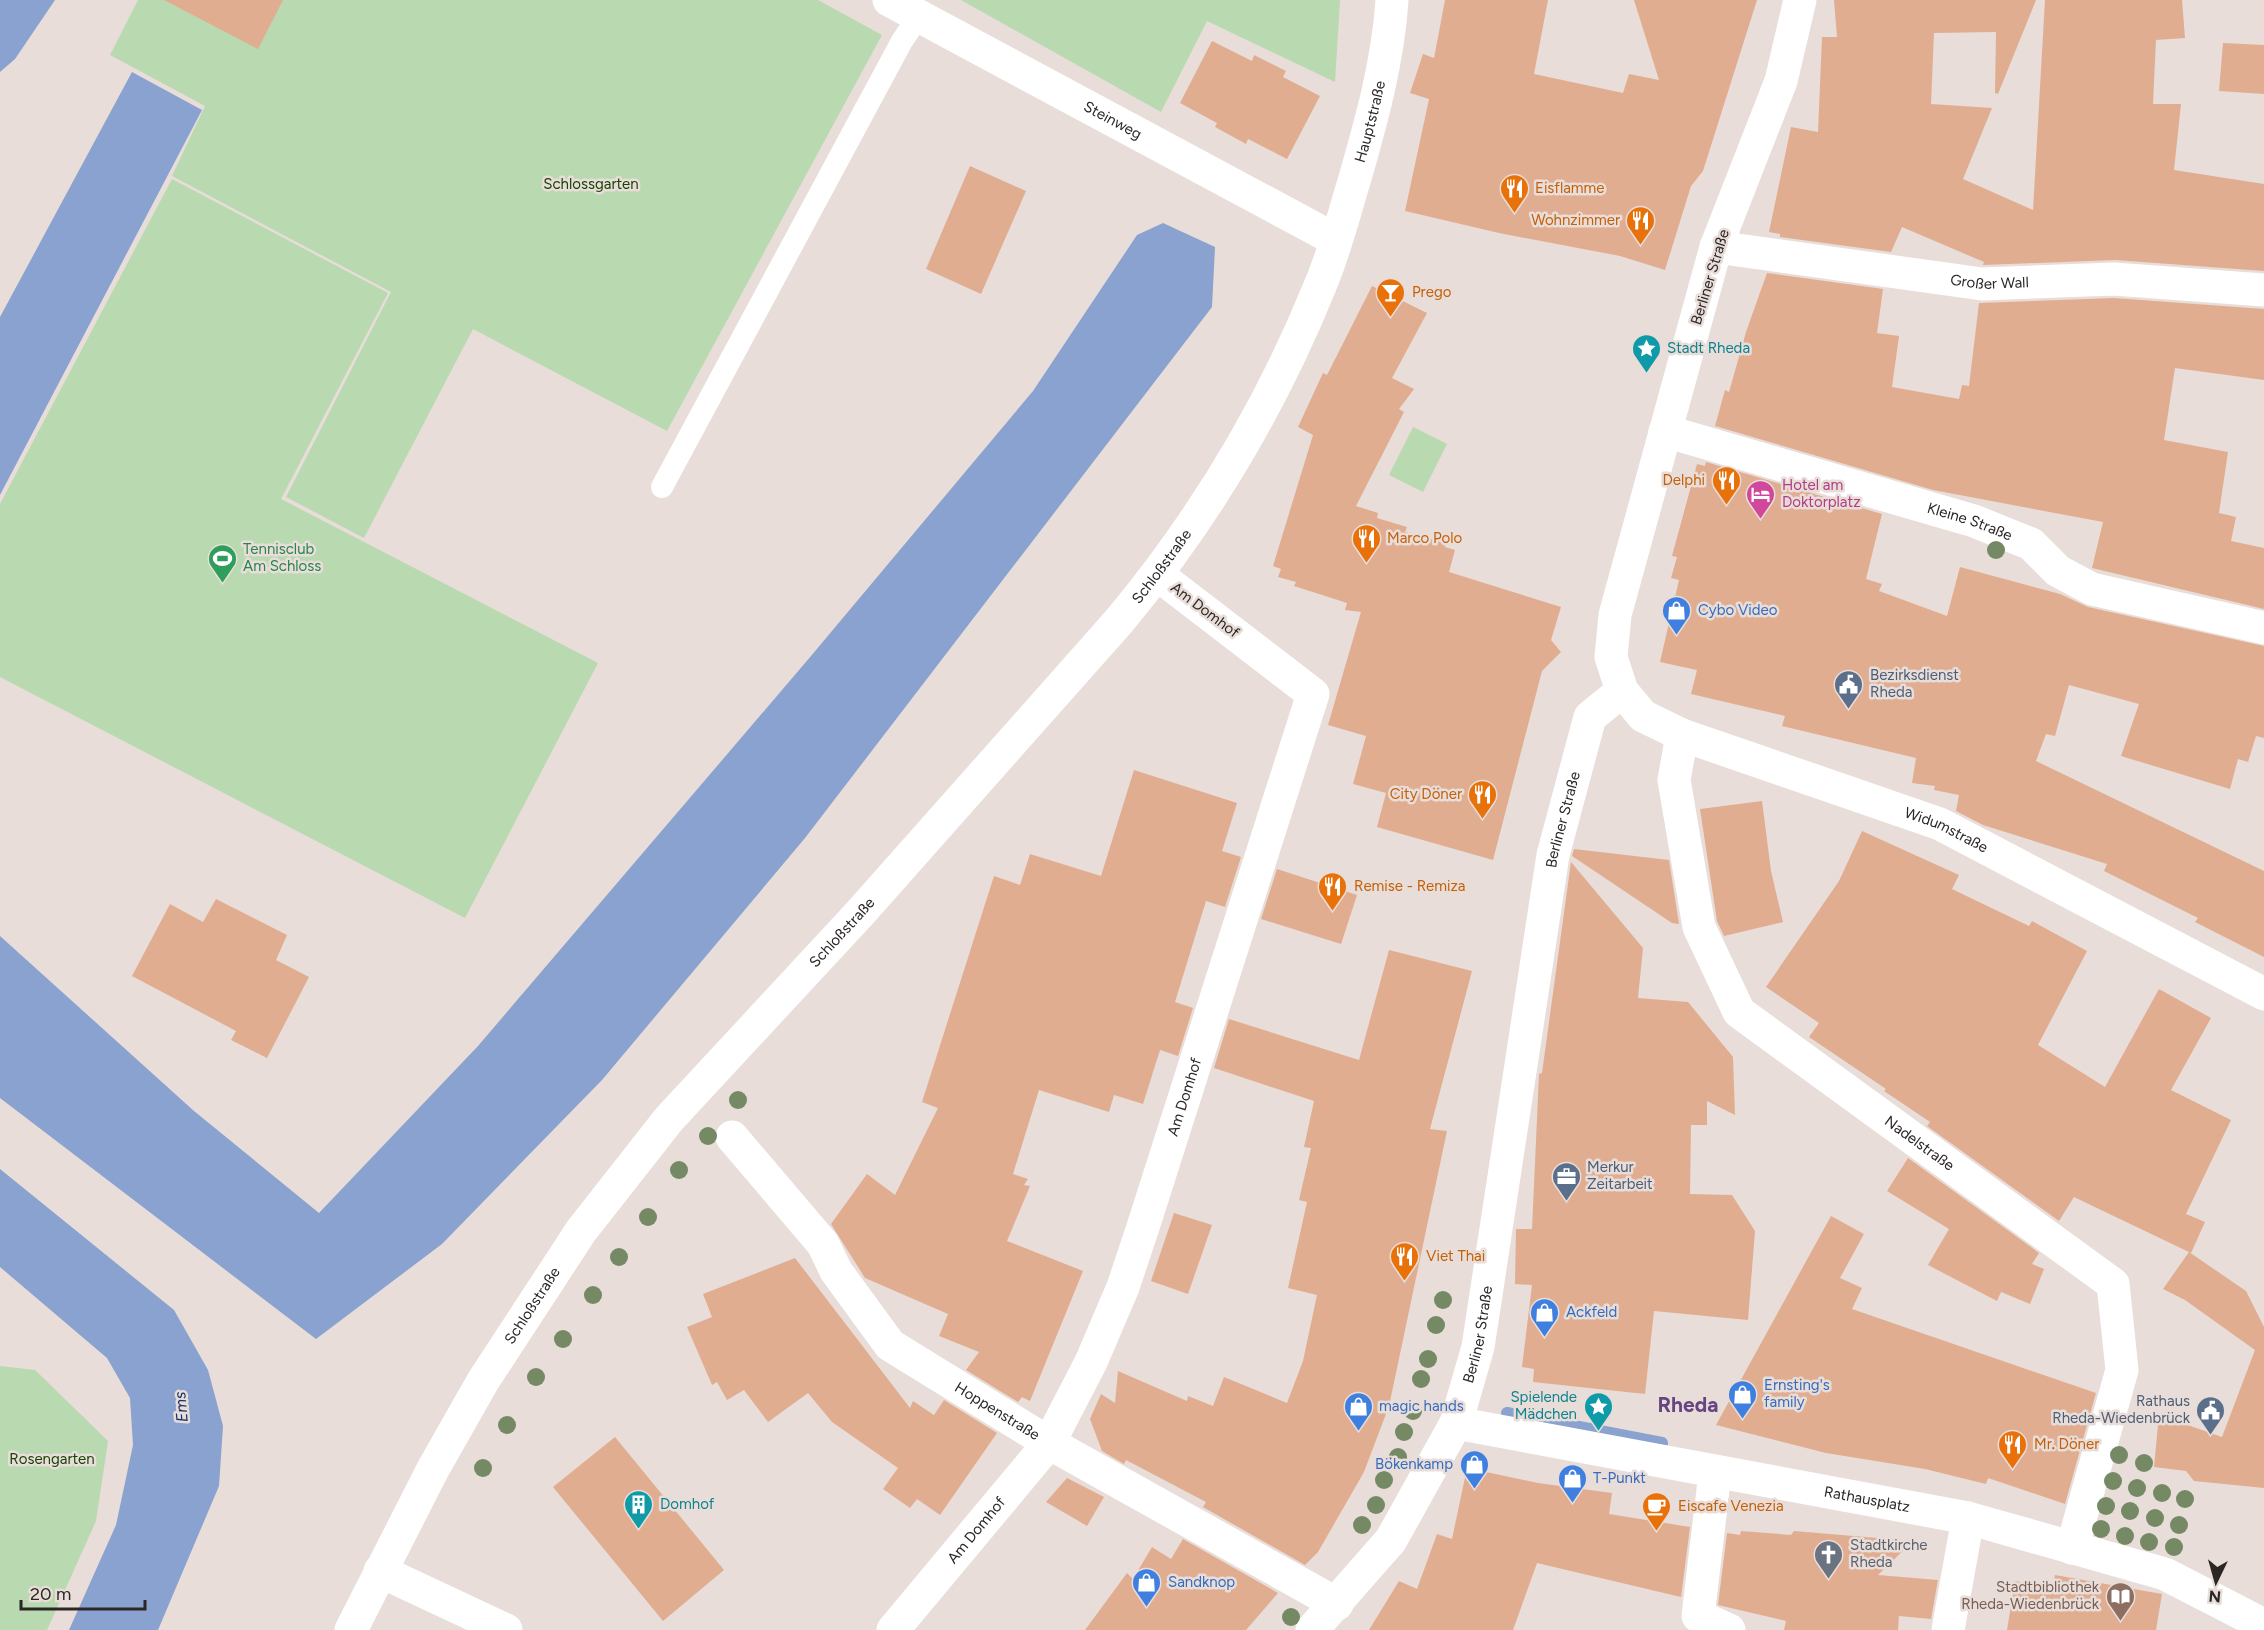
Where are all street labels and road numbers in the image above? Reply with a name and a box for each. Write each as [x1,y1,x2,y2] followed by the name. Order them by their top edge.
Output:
[1351,79,1389,165] street label: Hauptstraße
[1081,97,1145,143] street label: Steinweg
[1687,227,1733,327] street label: Berliner Straße
[1949,271,2029,293] street label: Großer Wall
[1925,499,2015,545] street label: Kleine Straße
[1128,526,1195,607] street label: Schloßstraße
[1167,578,1243,642] street label: Am Domhof
[1542,770,1584,869] street label: Berliner Straße
[1902,803,1991,857] street label: Widumstraße
[805,894,879,971] street label: Schloßstraße
[1164,1055,1206,1138] street label: Am Domhof
[1881,1112,1958,1175] street label: Nadelstraße
[501,1264,564,1347] street label: Schloßstraße
[1459,1285,1496,1385] street label: Berliner Straße
[951,1378,1043,1444] street label: Hoppenstraße
[1823,1482,1911,1516] street label: Rathausplatz
[943,1493,1009,1567] street label: Am Domhof

